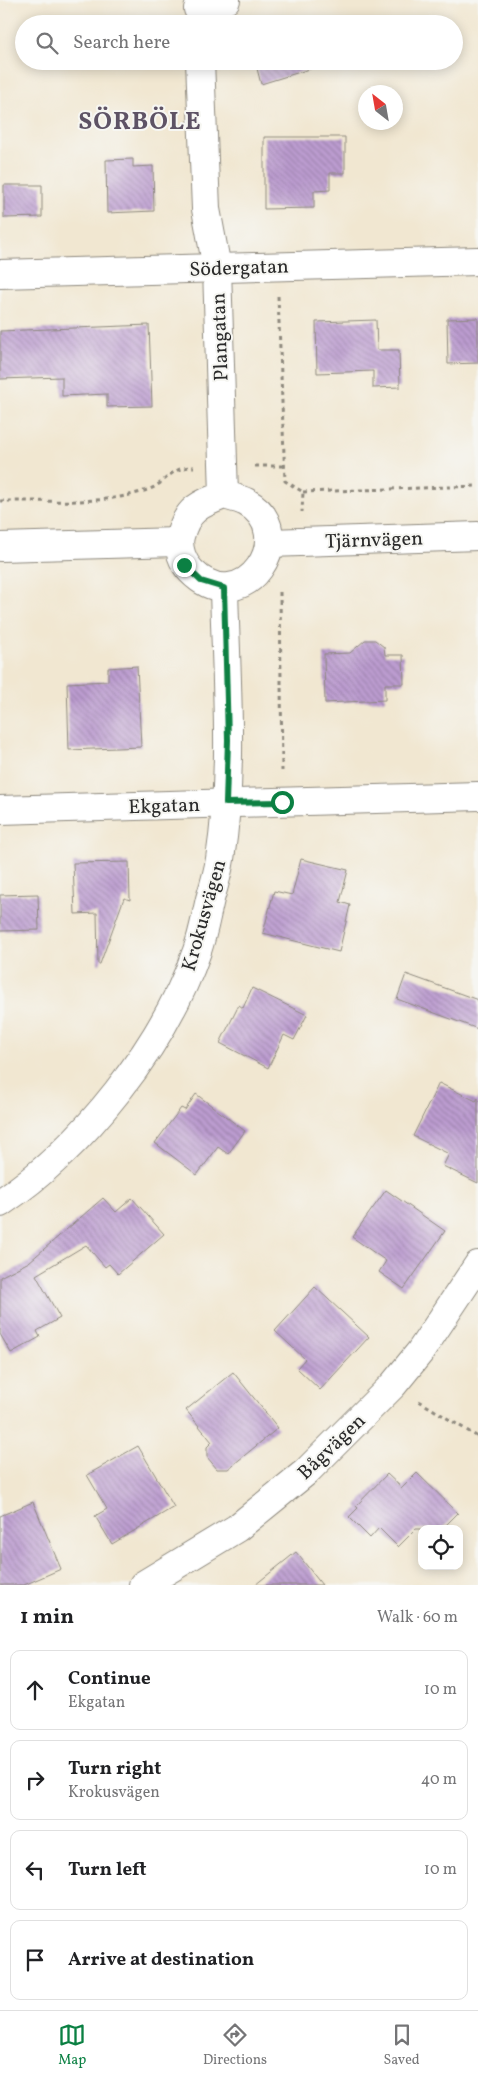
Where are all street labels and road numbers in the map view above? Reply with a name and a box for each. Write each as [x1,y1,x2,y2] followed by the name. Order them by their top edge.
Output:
[189,253,289,285] street label: Södergatan
[205,292,237,382] street label: Plangatan
[325,525,424,557] street label: Tjärnvägen
[128,792,200,822] street label: Ekgatan
[176,856,234,975] street label: Krokusvägen
[292,1408,373,1487] street label: Bågvägen

